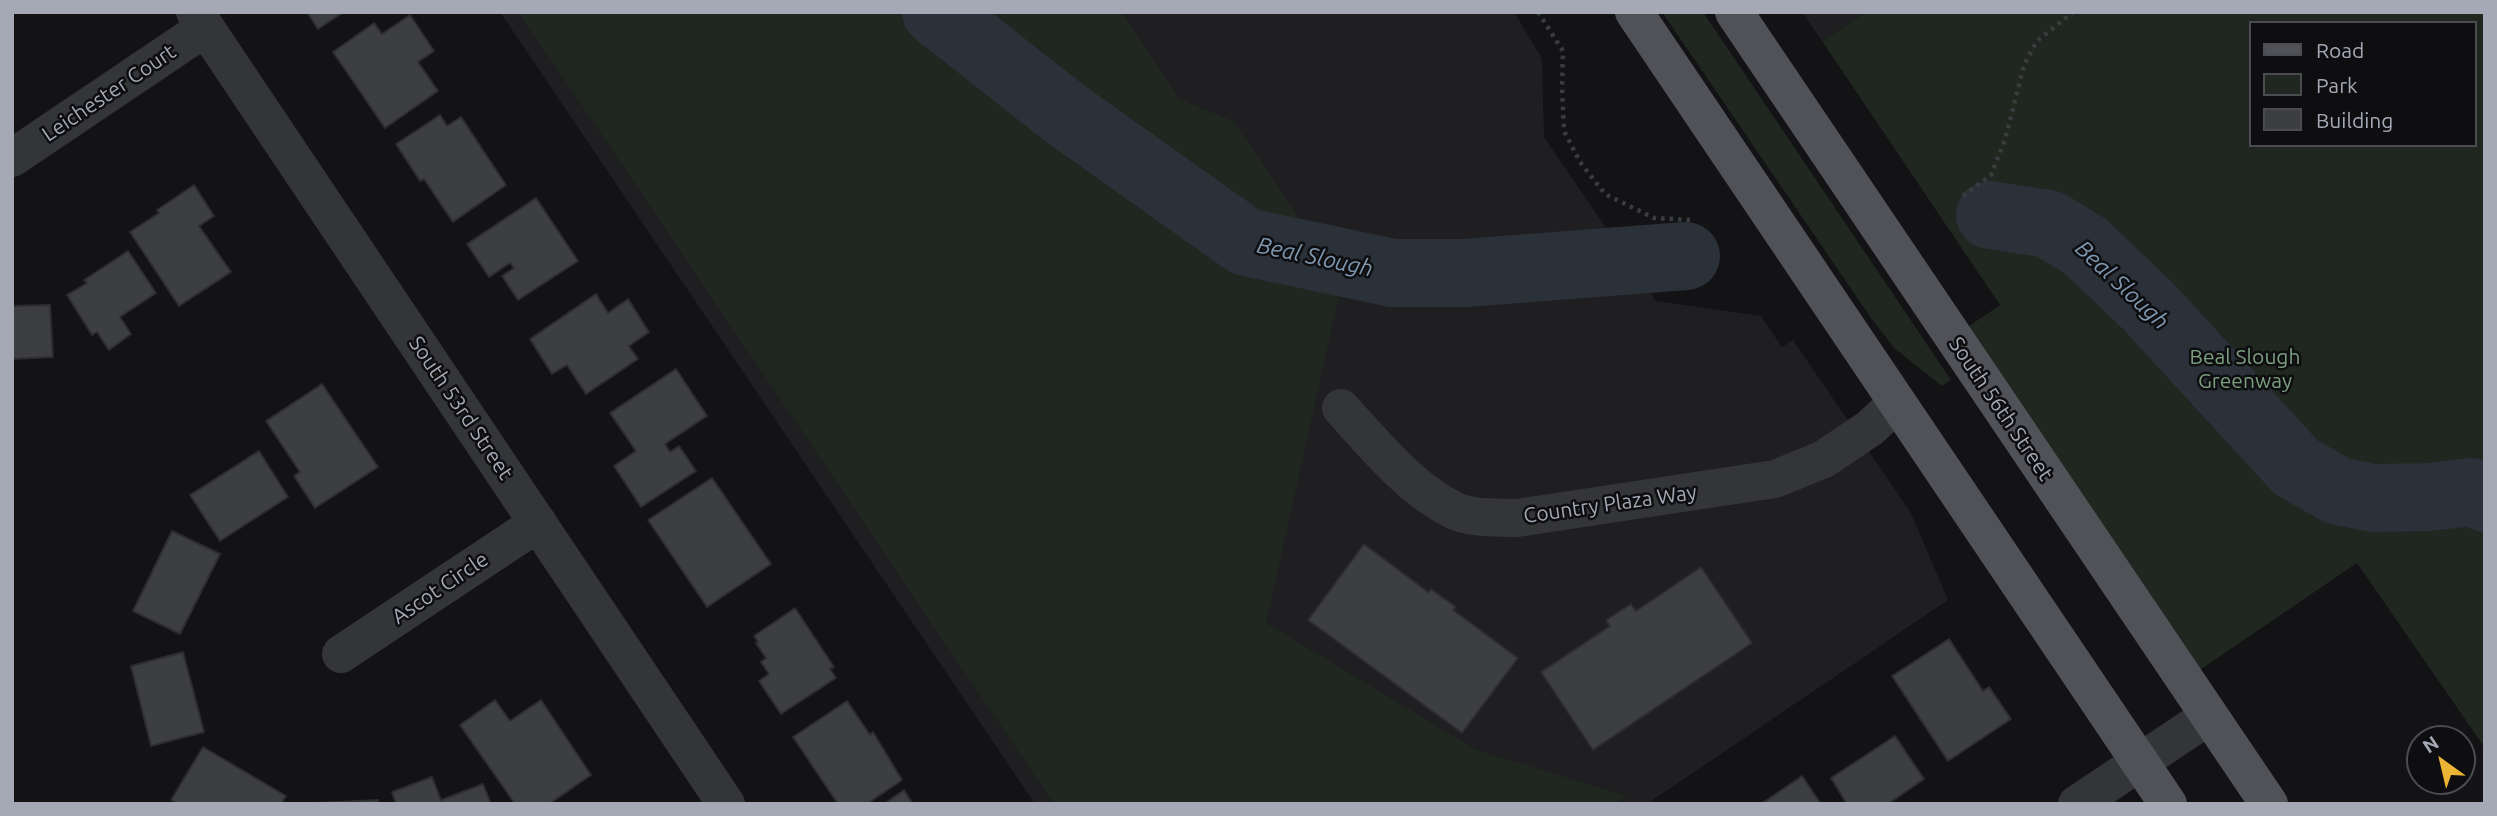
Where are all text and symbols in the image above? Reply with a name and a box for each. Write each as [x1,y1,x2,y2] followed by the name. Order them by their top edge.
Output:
[2248,21,2476,147] legend
[2316,38,2364,62] text: Road
[37,39,181,147] street label: Leichester Court
[2316,73,2358,97] text: Park
[2316,108,2393,132] text: Building
[1254,231,1376,283] water label: Beal Slough
[2069,235,2175,335] water label: Beal Slough
[404,331,518,485] street label: South 53rd Street
[1944,332,2058,486] street label: South 56th Street
[2190,344,2300,394] park label: Beal Slough Greenway
[1522,479,1698,529] street label: Country Plaza Way
[387,547,493,629] street label: Ascot Circle
[2406,725,2476,795] north arrow
[2418,731,2442,757] text: N

